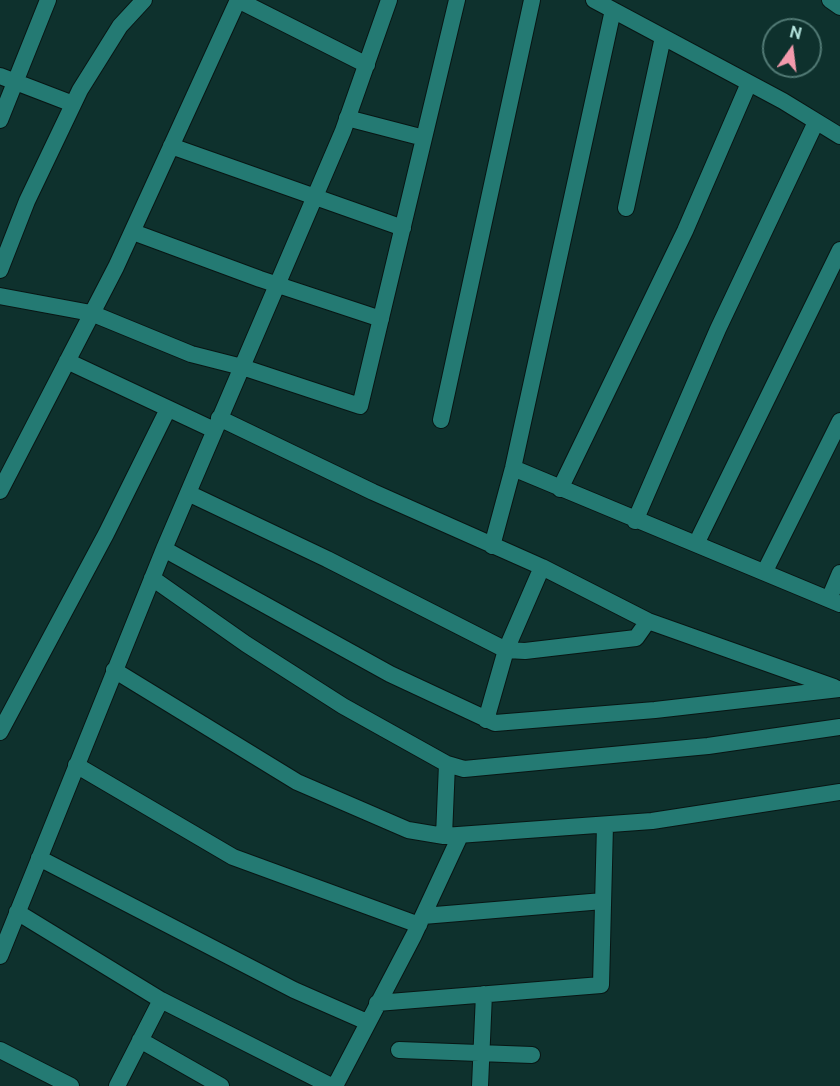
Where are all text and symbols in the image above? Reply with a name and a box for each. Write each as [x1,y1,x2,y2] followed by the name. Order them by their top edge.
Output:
[762,18,822,78] north arrow
[788,22,804,43] text: N

